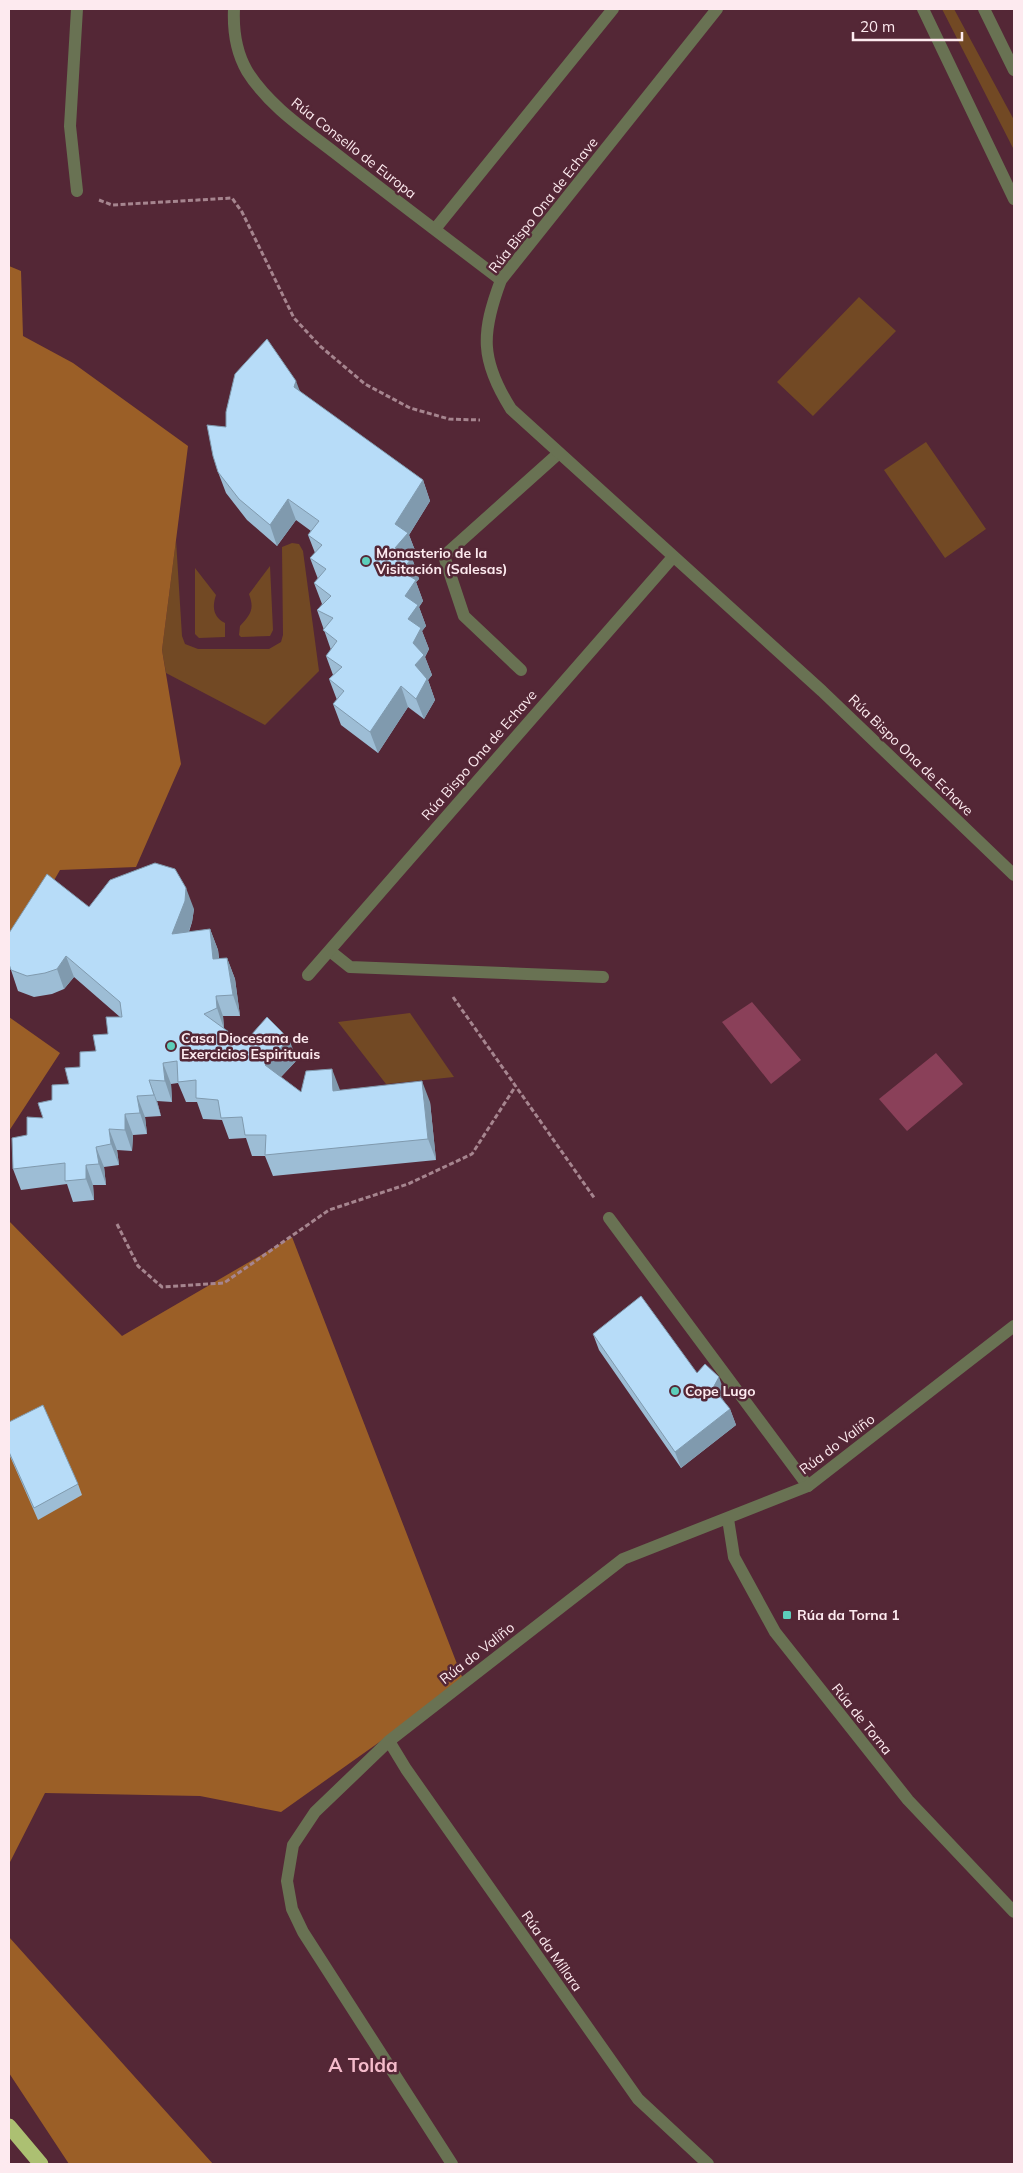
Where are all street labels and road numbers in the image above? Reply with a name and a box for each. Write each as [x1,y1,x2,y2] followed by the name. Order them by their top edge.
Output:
[288,94,420,202] street label: Rúa Consello de Europa
[485,134,601,276] street label: Rúa Bispo Ona de Echave
[417,686,541,824] street label: Rúa Bispo Ona de Echave
[845,691,977,819] street label: Rúa Bispo Ona de Echave
[796,1410,878,1478] street label: Rúa do Valiño
[436,1618,518,1688] street label: Rúa do Valiño
[828,1680,896,1758] street label: Rúa de Torna
[518,1907,586,1995] street label: Rúa da Míllara

